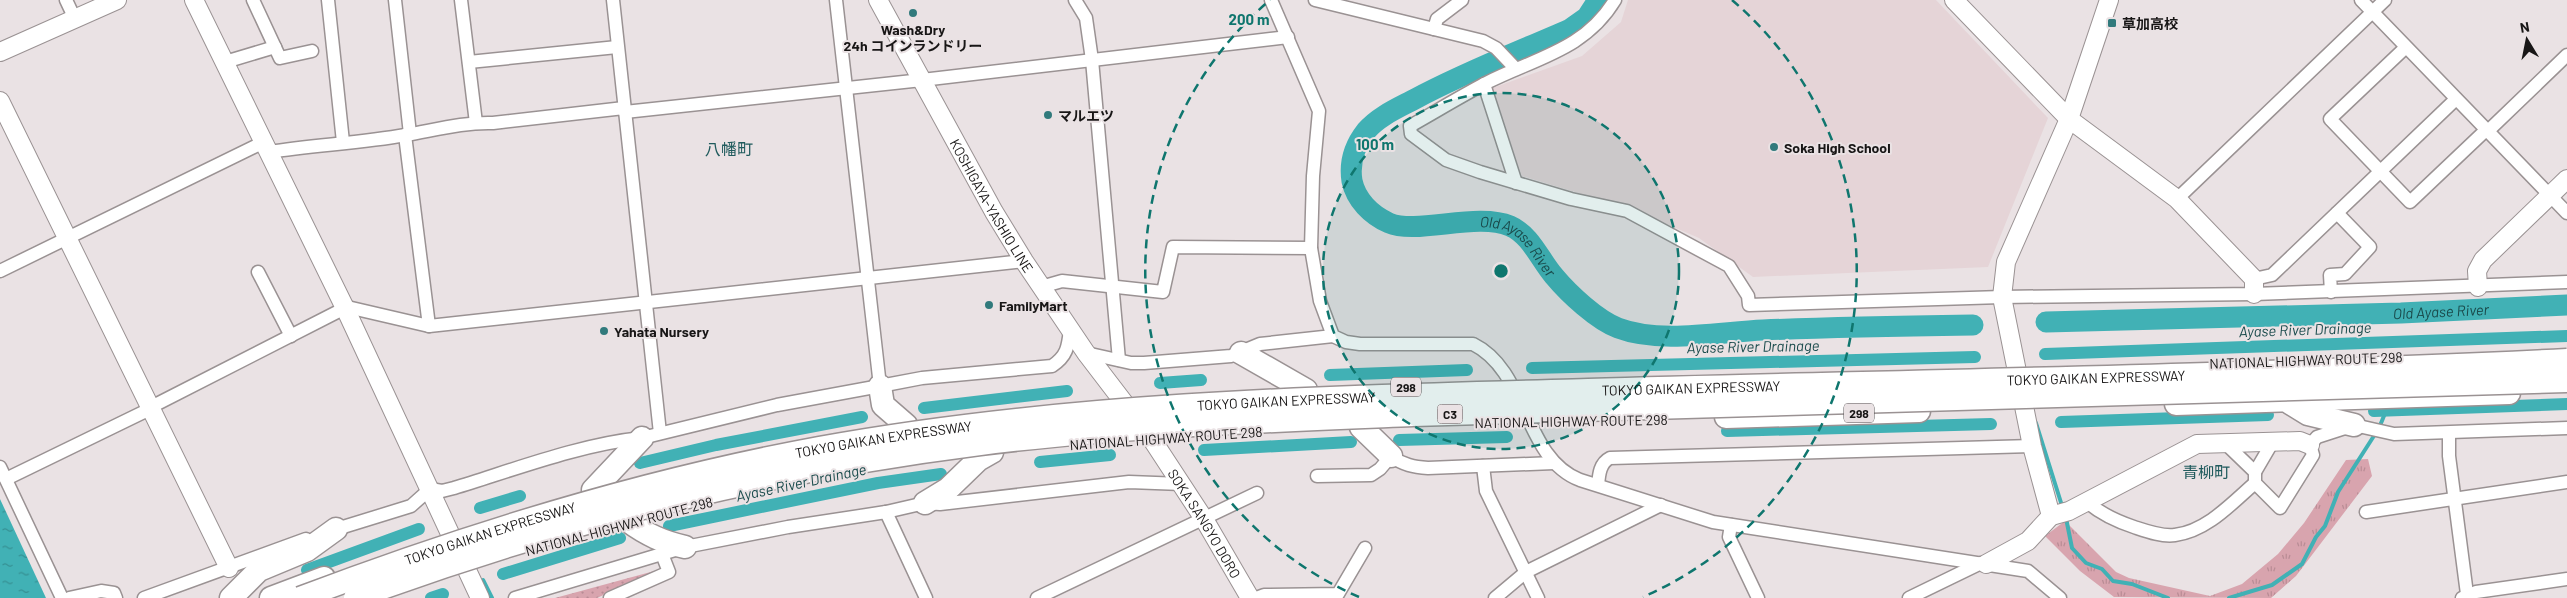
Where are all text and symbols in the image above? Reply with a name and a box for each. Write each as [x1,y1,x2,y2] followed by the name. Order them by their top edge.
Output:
[907,7,919,19] marker: Wash&Dry 24h コインランドリー
[1228,10,1270,28] text: 200 m
[2122,15,2178,32] place label: 草加高校
[2502,15,2552,65] north arrow
[2106,17,2118,29] marker: 草加高校
[2519,18,2531,36] text: N
[844,21,982,54] place label: Wash&Dry 24h コインランドリー
[1058,107,1114,124] place label: マルエツ
[1042,109,1054,121] marker: マルエツ
[1356,135,1394,153] text: 100 m
[947,136,1038,275] street label: KOSHIGAYA-YASHIO LINE
[705,139,753,158] district label: 八幡町
[1784,139,1891,156] place label: Soka High School
[1768,141,1780,153] marker: Soka High School
[1480,212,1560,281] water label: Old Ayase River
[1492,262,1510,280] centre of rings
[999,297,1067,314] place label: FamilyMart
[983,299,995,311] marker: FamilyMart
[2393,300,2490,322] water label: Old Ayase River
[2238,318,2372,340] water label: Ayase River Drainage
[614,323,709,340] place label: Yahata Nursery
[598,325,610,337] marker: Yahata Nursery
[1686,336,1820,356] water label: Ayase River Drainage
[2209,348,2403,372] street label: NATIONAL HIGHWAY ROUTE 298
[2006,366,2186,388] street label: TOKYO GAIKAN EXPRESSWAY
[1601,377,1781,398] street label: TOKYO GAIKAN EXPRESSWAY
[1391,378,1421,397] road number: 298
[1196,388,1376,413] street label: TOKYO GAIKAN EXPRESSWAY
[1844,403,1874,422] road number: 298
[1438,404,1462,424] road number: C3
[1474,411,1668,431] street label: NATIONAL HIGHWAY ROUTE 298
[793,417,973,461] street label: TOKYO GAIKAN EXPRESSWAY
[1069,423,1263,453] street label: NATIONAL HIGHWAY ROUTE 298
[734,459,868,505] water label: Ayase River Drainage
[2182,462,2230,481] district label: 青柳町
[1165,465,1245,581] street label: SOKA SANGYO DORO
[523,493,715,559] street label: NATIONAL HIGHWAY ROUTE 298
[402,498,578,568] street label: TOKYO GAIKAN EXPRESSWAY

